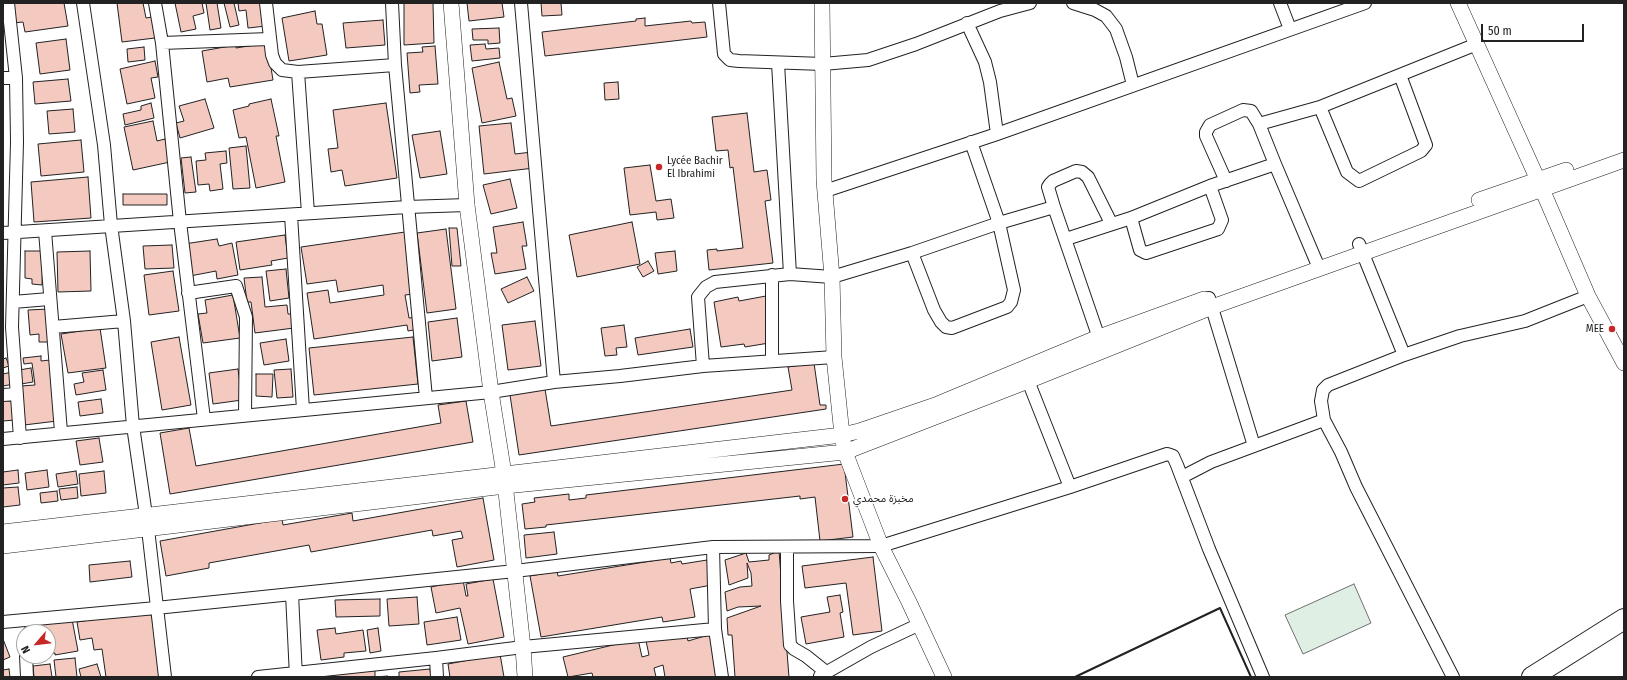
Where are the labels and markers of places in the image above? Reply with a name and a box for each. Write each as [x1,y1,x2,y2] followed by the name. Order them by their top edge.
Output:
[667,154,722,180] place label: Lycée Bachir El Ibrahimi
[654,162,664,172] marker: Lycée Bachir El Ibrahimi
[1586,322,1604,336] place label: MEE
[1607,324,1617,334] marker: MEE
[853,492,914,506] place label: مخبزة محمدي
[840,494,850,504] marker: مخبزة محمدي

